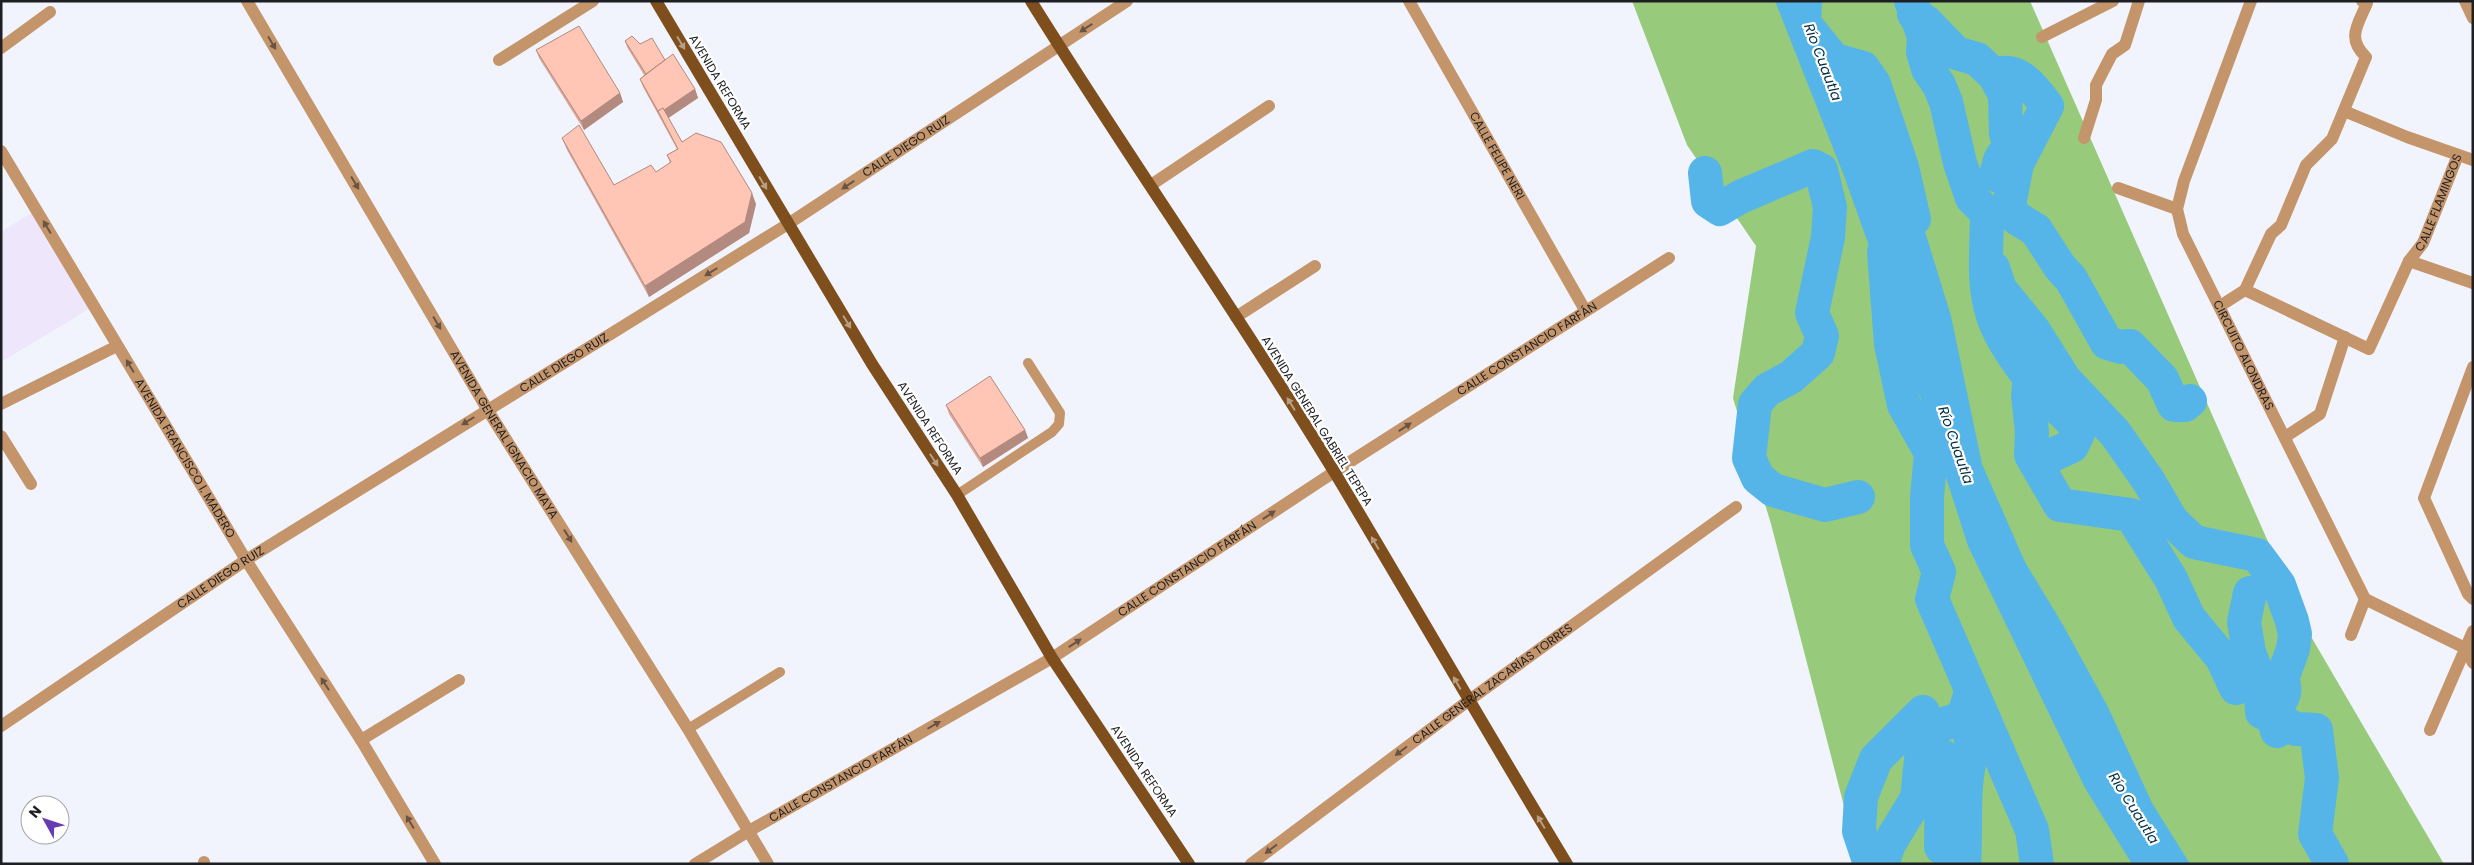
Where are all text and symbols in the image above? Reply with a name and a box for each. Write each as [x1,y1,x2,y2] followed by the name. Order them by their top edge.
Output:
[1799,20,1847,104] water label: Río Cuautla
[1080,23,1093,33] one-way arrow
[685,31,756,132] street label: AVENIDA REFORMA
[268,36,276,51] one-way arrow
[676,37,685,50] one-way arrow
[1466,108,1529,203] street label: CALLE FELIPE NERI
[859,111,953,181] street label: CALLE DIEGO RUIZ
[2410,151,2466,255] street label: CALLE FLAMINGOS
[350,177,359,190] one-way arrow
[759,177,768,190] one-way arrow
[842,180,855,189] one-way arrow
[42,220,51,233] one-way arrow
[704,267,717,276] one-way arrow
[1453,297,1600,399] street label: CALLE CONSTANCIO FARFÁN
[2209,297,2278,413] street label: CIRCUITO ALONDRAS
[842,316,851,329] one-way arrow
[433,317,442,330] one-way arrow
[516,329,611,396] street label: CALLE DIEGO RUIZ
[1258,332,1377,509] street label: AVENIDA GENERAL GABRIEL TEPEPA
[446,347,563,522] street label: AVENIDA GENERAL IGNACIO MAYA
[125,360,134,373] one-way arrow
[131,375,240,541] street label: AVENIDA FRANCISCO I. MADERO
[894,378,967,478] street label: AVENIDA REFORMA
[1286,397,1295,411] one-way arrow
[1933,403,1979,487] water label: Río Cuautla
[462,416,475,425] one-way arrow
[1398,422,1412,431] one-way arrow
[929,453,939,466] one-way arrow
[1262,510,1276,520] one-way arrow
[1114,516,1260,621] street label: CALLE CONSTANCIO FARFÁN
[563,530,572,543] one-way arrow
[1371,536,1380,549] one-way arrow
[173,542,267,612] street label: CALLE DIEGO RUIZ
[1408,619,1576,748] street label: CALLE GENERAL ZACARÍAS TORRES
[1068,638,1081,648] one-way arrow
[1453,676,1462,690] one-way arrow
[320,677,330,690] one-way arrow
[927,721,942,729] one-way arrow
[1107,721,1182,820] street label: AVENIDA REFORMA
[765,730,916,826] street label: CALLE CONSTANCIO FARFÁN
[1394,746,1408,756] one-way arrow
[2104,768,2164,848] water label: Río Cuautla
[20,795,70,845] north arrow
[24,801,46,822] text: N
[406,815,415,828] one-way arrow
[1537,816,1546,829] one-way arrow
[1265,843,1278,854] one-way arrow

